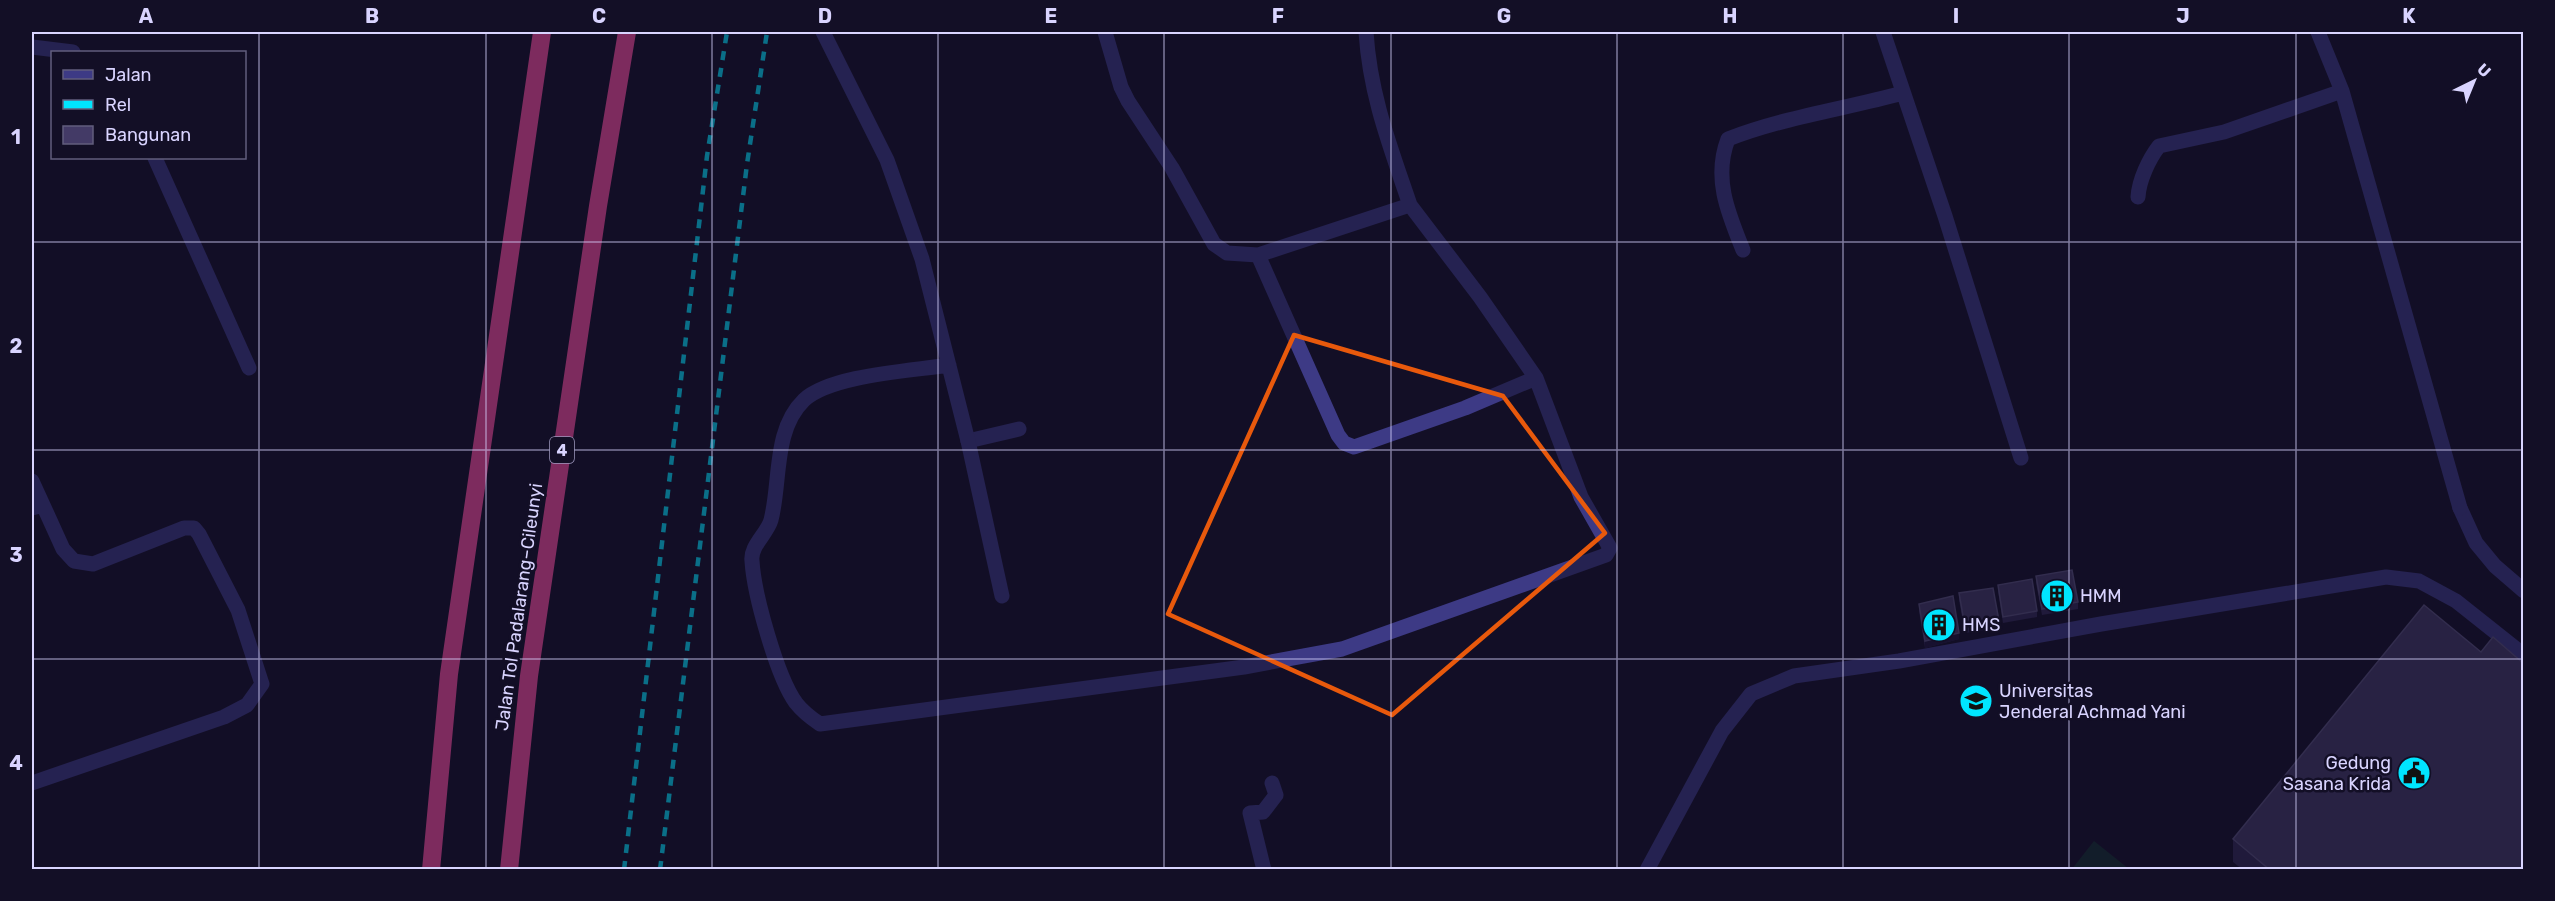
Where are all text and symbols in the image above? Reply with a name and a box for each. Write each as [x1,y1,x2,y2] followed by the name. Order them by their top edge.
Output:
[139,4,154,28] text: A
[365,4,379,28] text: B
[592,4,606,28] text: C
[818,4,832,28] text: D
[1045,4,1057,28] text: E
[1272,4,1284,28] text: F
[1497,4,1511,28] text: G
[1723,4,1737,28] text: H
[1953,4,1959,28] text: I
[2176,4,2190,28] text: J
[2402,4,2416,28] text: K
[51,51,246,159] legend
[2444,51,2504,111] north arrow
[2473,59,2495,81] text: U
[105,64,152,86] text: Jalan
[105,94,131,116] text: Rel
[105,124,191,146] text: Bangunan
[11,125,21,149] text: 1
[10,334,23,358] text: 2
[550,437,574,463] road number: 4
[491,482,547,732] street label: Jalan Tol Padalarang–Cileunyi
[9,543,23,567] text: 3
[2039,578,2075,614] building icon: HMM
[2080,585,2121,607] place label: HMM
[1921,607,1957,643] building icon: HMS
[1962,614,2000,636] place label: HMS
[1999,680,2186,723] place label: Universitas Jenderal Achmad Yani
[1958,683,1994,719] school or university icon: Universitas Jenderal Achmad Yani
[9,751,23,775] text: 4
[2283,752,2391,795] place label: Gedung Sasana Krida
[2396,755,2432,791] public building icon: Gedung Sasana Krida

